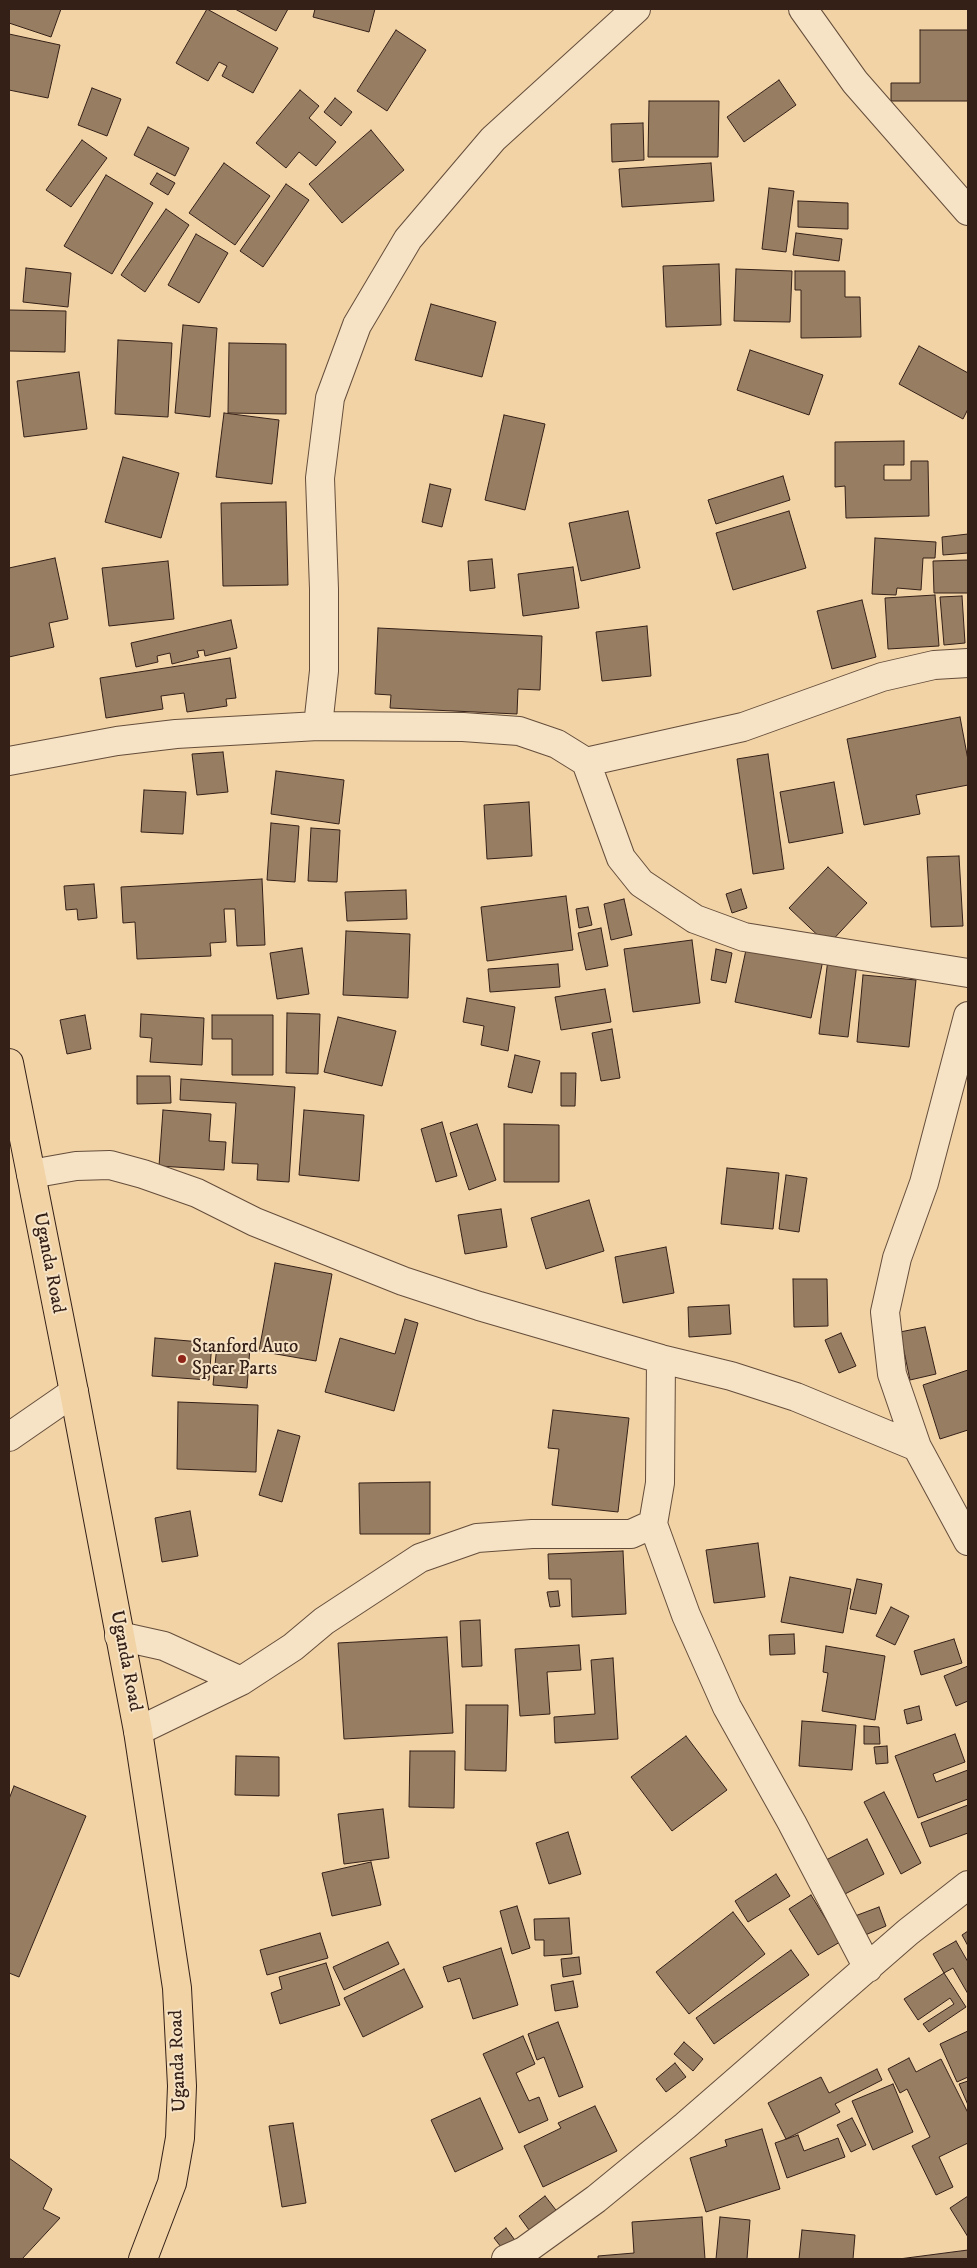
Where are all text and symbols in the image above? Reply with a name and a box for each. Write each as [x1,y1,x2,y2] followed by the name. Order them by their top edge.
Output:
[27,1211,69,1315] street label: Uganda Road
[192,1337,298,1381] place label: Stanford Auto Spear Parts
[176,1353,188,1365] marker: Stanford Auto Spear Parts
[104,1609,146,1713] street label: Uganda Road
[166,2009,192,2113] street label: Uganda Road

